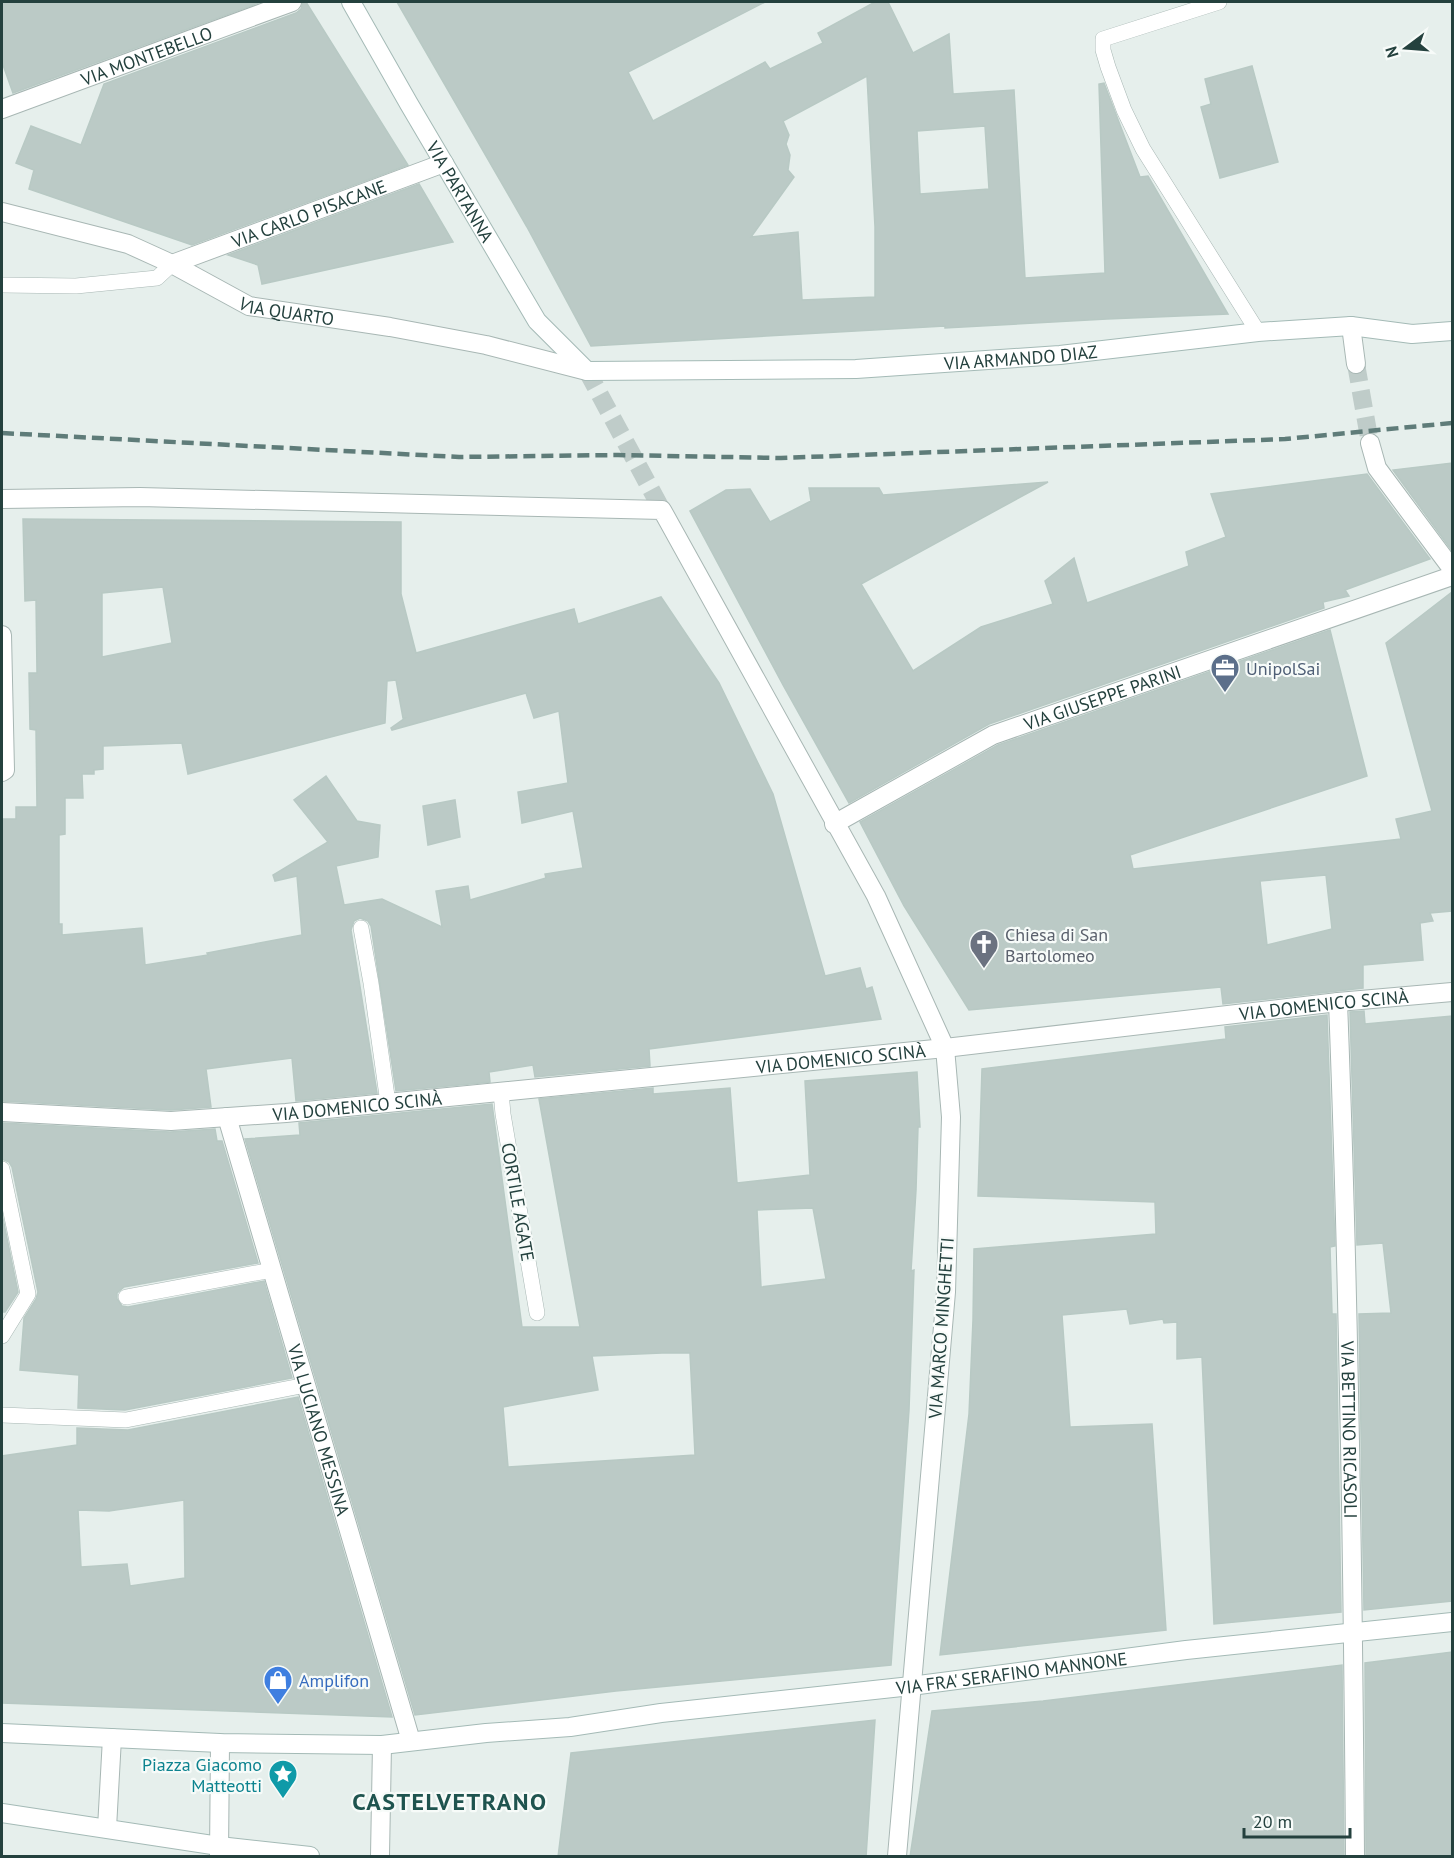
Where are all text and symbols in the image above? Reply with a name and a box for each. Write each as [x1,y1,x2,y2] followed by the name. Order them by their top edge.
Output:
[1376,18,1436,78] north arrow
[77,21,215,91] street label: VIA MONTEBELLO
[1381,44,1403,60] text: N
[421,136,500,247] street label: VIA PARTANNA
[227,174,389,253] street label: VIA CARLO PISACANE
[234,291,336,330] street label: VIA QUARTO
[942,339,1099,375] street label: VIA ARMANDO DIAZ
[1209,652,1241,694] office icon: UnipolSai
[1246,657,1320,680] place label: UnipolSai
[1020,659,1184,735] street label: VIA GIUSEPPE PARINI
[1005,923,1108,967] place label: Chiesa di San Bartolomeo
[968,928,1000,970] church icon: Chiesa di San Bartolomeo
[1237,984,1410,1025] street label: VIA DOMENICO SCINÀ
[754,1038,927,1078] street label: VIA DOMENICO SCINÀ
[271,1086,443,1125] street label: VIA DOMENICO SCINÀ
[496,1141,540,1263] street label: CORTILE AGATE
[923,1237,959,1420] street label: VIA MARCO MINGHETTI
[283,1340,355,1518] street label: VIA LUCIANO MESSINA
[1337,1340,1363,1519] street label: VIA BETTINO RICASOLI
[894,1646,1128,1699] street label: VIA FRA' SERAFINO MANNONE
[262,1664,294,1706] shop icon: Amplifon
[299,1669,369,1692] place label: Amplifon
[142,1753,262,1797] place label: Piazza Giacomo Matteotti
[267,1758,299,1800] place icon: Piazza Giacomo Matteotti
[352,1786,548,1817] district label: CASTELVETRANO
[1244,1801,1350,1839] scale bar
[1253,1810,1292,1833] text: 20 m

